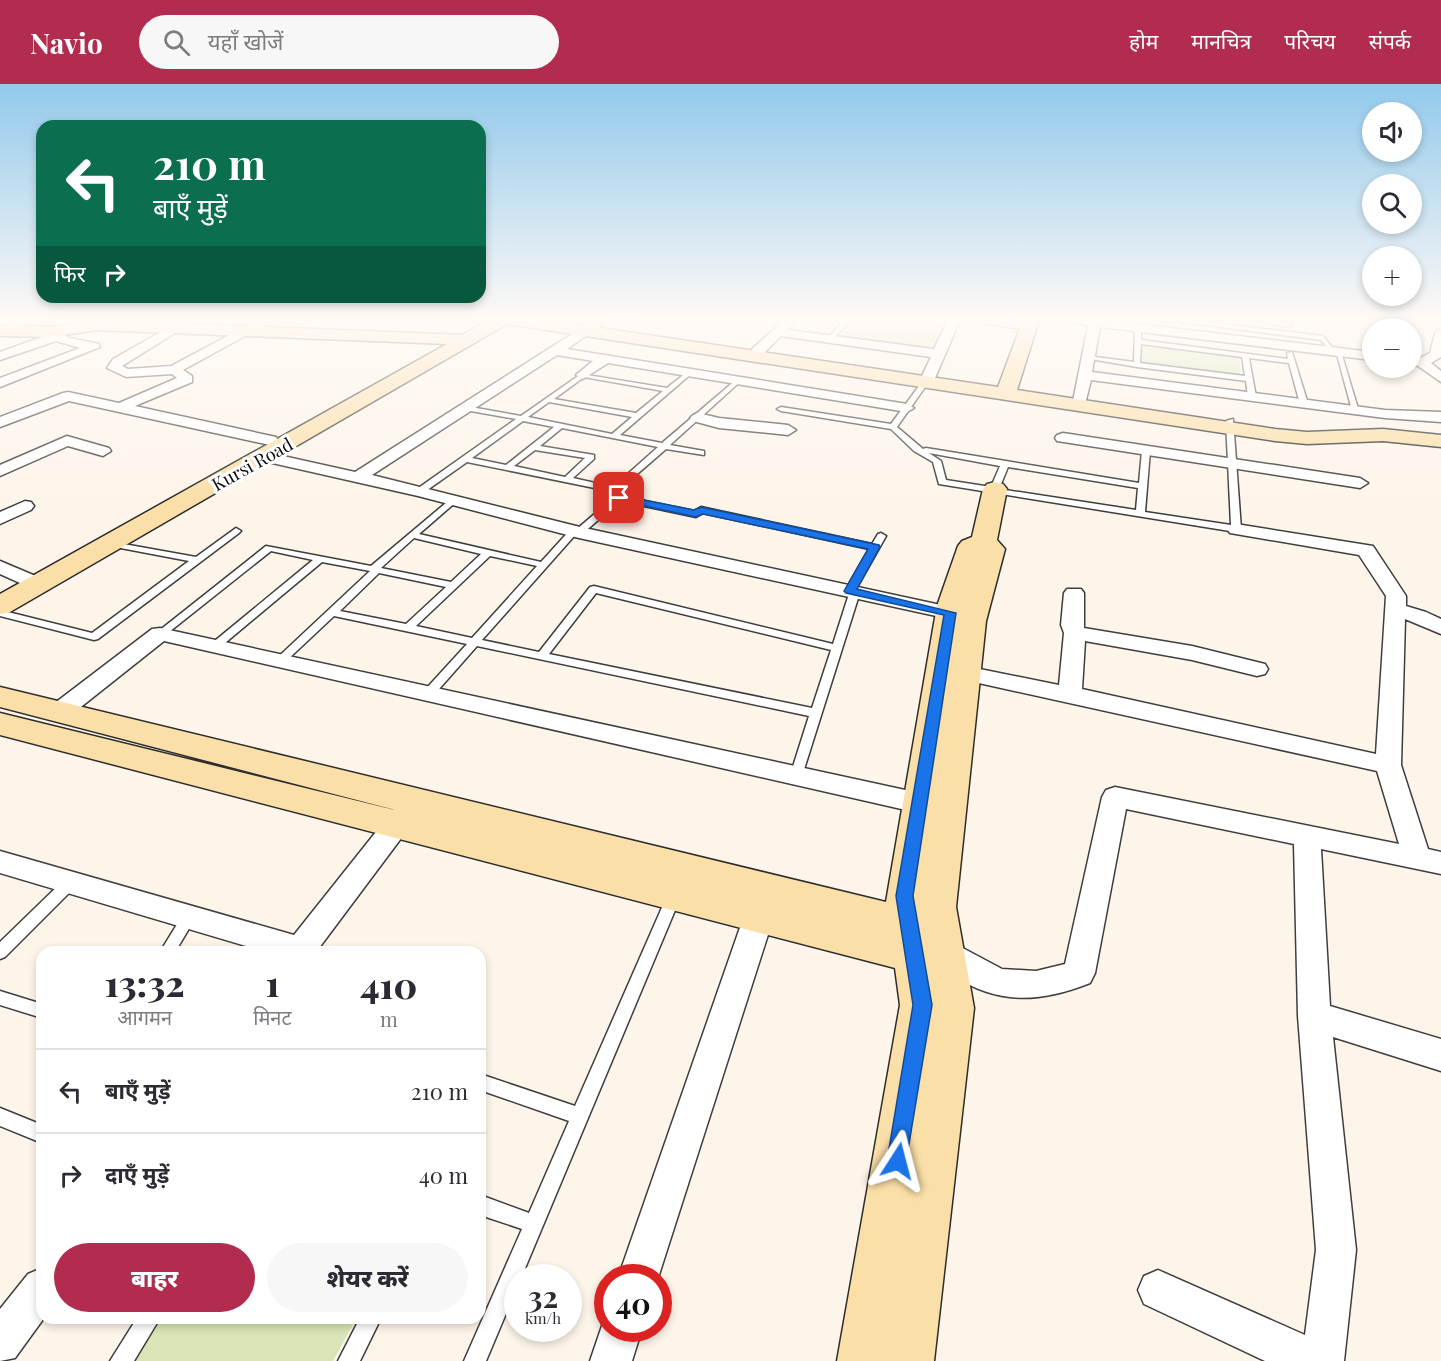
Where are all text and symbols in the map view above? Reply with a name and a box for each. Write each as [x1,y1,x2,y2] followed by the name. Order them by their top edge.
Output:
[139,15,559,69] search box
[30,24,103,61] text: Navio
[160,26,193,59] icon: search
[208,26,283,56] text: यहाँ खोजें
[1129,26,1158,54] text: होम
[1191,26,1251,54] text: मानचित्र
[1284,26,1336,54] text: परिचय
[1369,26,1411,54] text: संपर्क
[1362,102,1422,378] map controls
[1362,102,1422,162] button: sound
[153,135,266,191] text: 210 m
[54,144,132,222] icon: left
[1362,174,1422,234] button: search
[153,189,228,225] text: बाएँ मुड़ें
[1362,246,1422,306] button: +
[54,258,86,288] text: फिर
[98,258,131,291] icon: right
[1362,318,1422,378] button: −
[207,432,297,496] street label: Kursi Road
[593,472,644,523] pin
[602,481,635,514] icon: arrive
[105,958,185,1006] text: 13:32
[265,958,279,1006] text: 1
[360,960,417,1008] text: 410
[117,1003,172,1030] text: आगमन
[253,1003,292,1030] text: मिनट
[380,1005,398,1032] text: m
[54,1075,87,1108] icon: left
[105,1075,170,1105] text: बाएँ मुड़ें
[411,1076,468,1106] text: 210 m
[866,1129,930,1193] position arrow
[54,1159,87,1192] icon: right
[105,1159,169,1189] text: दाएँ मुड़ें
[419,1160,468,1190] text: 40 m
[54,1243,255,1312] button: बाहर
[267,1243,468,1312] button: शेयर करें
[594,1264,672,1342] speed limit sign: 40
[528,1276,558,1316] text: 32
[525,1308,561,1328] text: km/h

